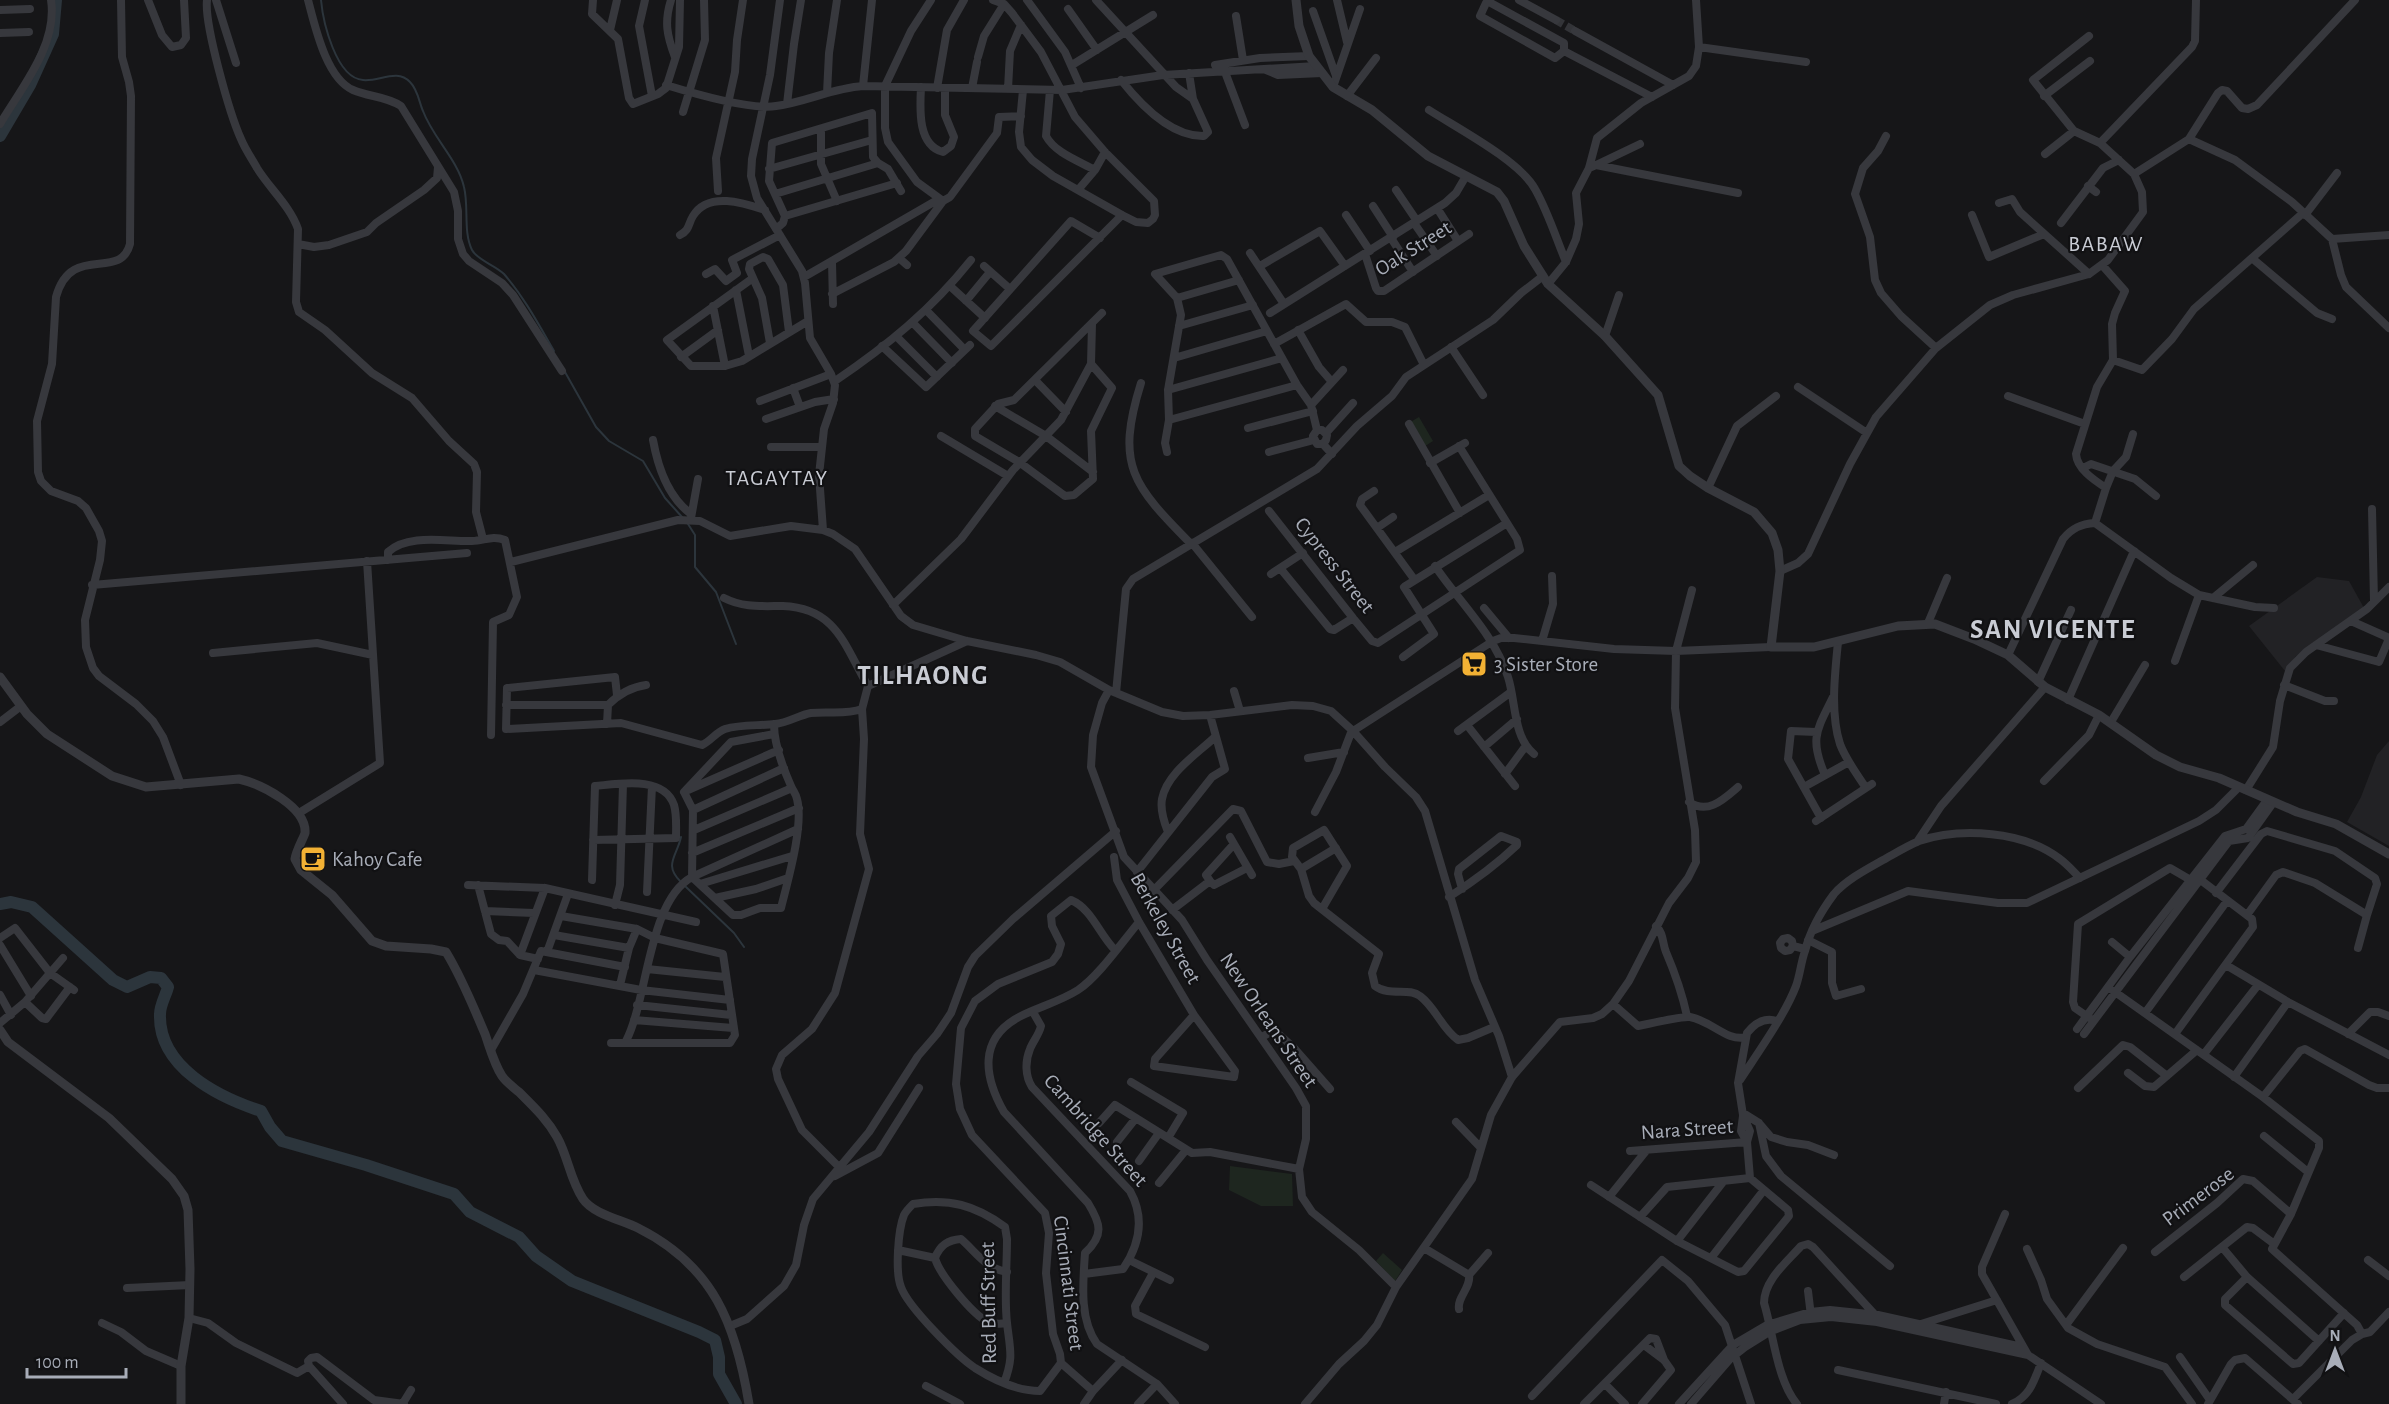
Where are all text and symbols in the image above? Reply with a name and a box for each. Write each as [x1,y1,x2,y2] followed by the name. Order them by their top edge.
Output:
[1371,217,1455,280] street label: Oak Street
[2068,233,2144,255] district label: BABAW
[725,467,829,489] district label: TAGAYTAY
[1291,514,1378,617] street label: Cypress Street
[1970,616,2136,643] district label: SAN VICENTE
[1459,649,1489,679] supermarket icon: 3 Sister Store
[1494,654,1598,675] place label: 3 Sister Store
[857,662,989,689] district label: TILHAONG
[298,844,328,874] cafe icon: Kahoy Cafe
[332,849,422,870] place label: Kahoy Cafe
[1127,869,1205,987] street label: Berkeley Street
[1216,949,1321,1092] street label: New Orleans Street
[1040,1070,1152,1191] street label: Cambridge Street
[1640,1116,1734,1143] street label: Nara Street
[2159,1163,2238,1230] street label: Primerose
[1050,1214,1087,1352] street label: Cincinnati Street
[977,1241,1000,1364] street label: Red Buff Street
[2305,1320,2365,1380] north arrow
[2329,1328,2341,1344] text: N
[27,1341,126,1379] scale bar
[36,1354,79,1372] text: 100 m

